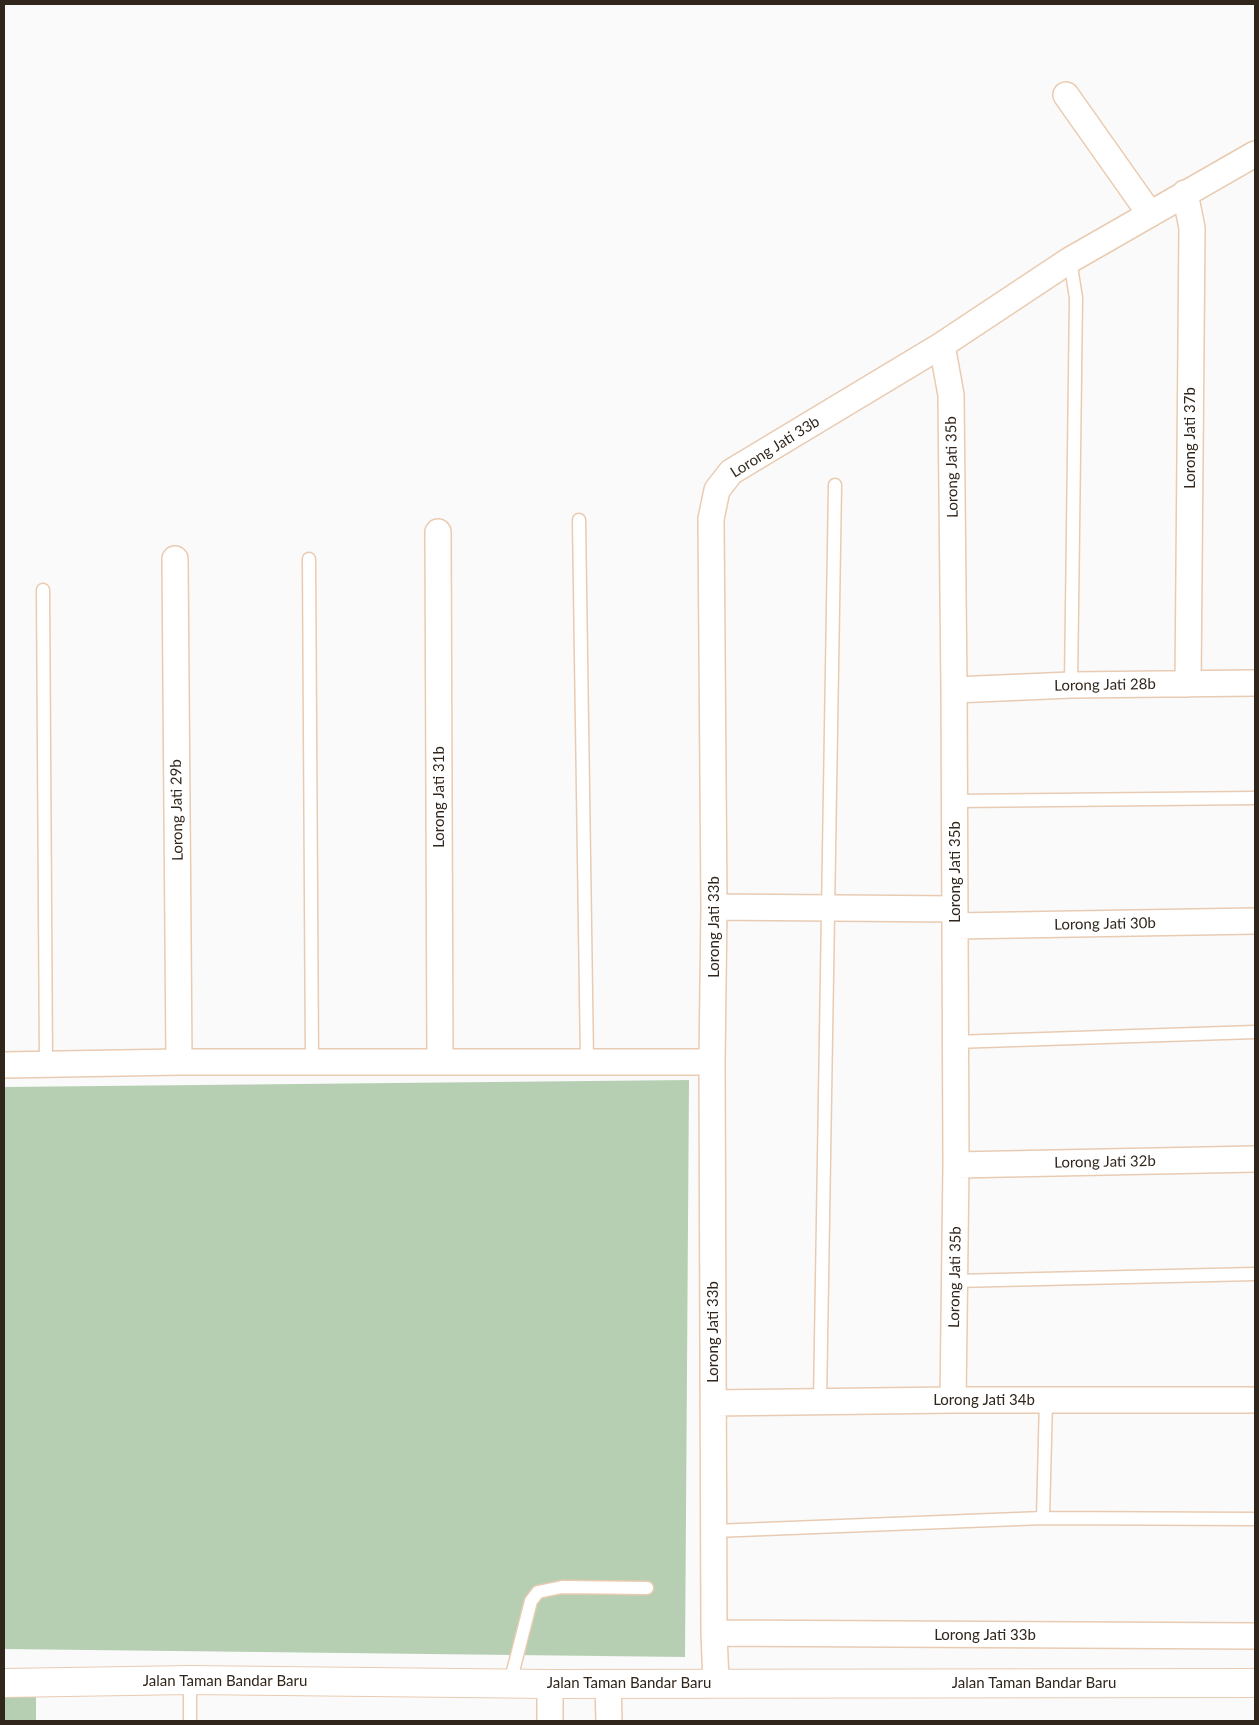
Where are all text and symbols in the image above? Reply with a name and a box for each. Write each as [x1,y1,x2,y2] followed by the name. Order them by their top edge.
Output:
[1181,387,1199,489] street label: Lorong Jati 37b
[727,412,823,482] street label: Lorong Jati 33b
[942,416,962,518] street label: Lorong Jati 35b
[1054,675,1156,695] street label: Lorong Jati 28b
[430,746,448,848] street label: Lorong Jati 31b
[167,759,187,861] street label: Lorong Jati 29b
[946,821,964,923] street label: Lorong Jati 35b
[705,876,723,978] street label: Lorong Jati 33b
[1054,914,1156,934] street label: Lorong Jati 30b
[1054,1152,1156,1172] street label: Lorong Jati 32b
[945,1226,965,1328] street label: Lorong Jati 35b
[704,1281,722,1383] street label: Lorong Jati 33b
[933,1391,1035,1409] street label: Lorong Jati 34b
[934,1626,1036,1644] street label: Lorong Jati 33b
[143,1672,307,1690] street label: Jalan Taman Bandar Baru
[547,1674,711,1692] street label: Jalan Taman Bandar Baru
[952,1674,1116,1692] street label: Jalan Taman Bandar Baru

